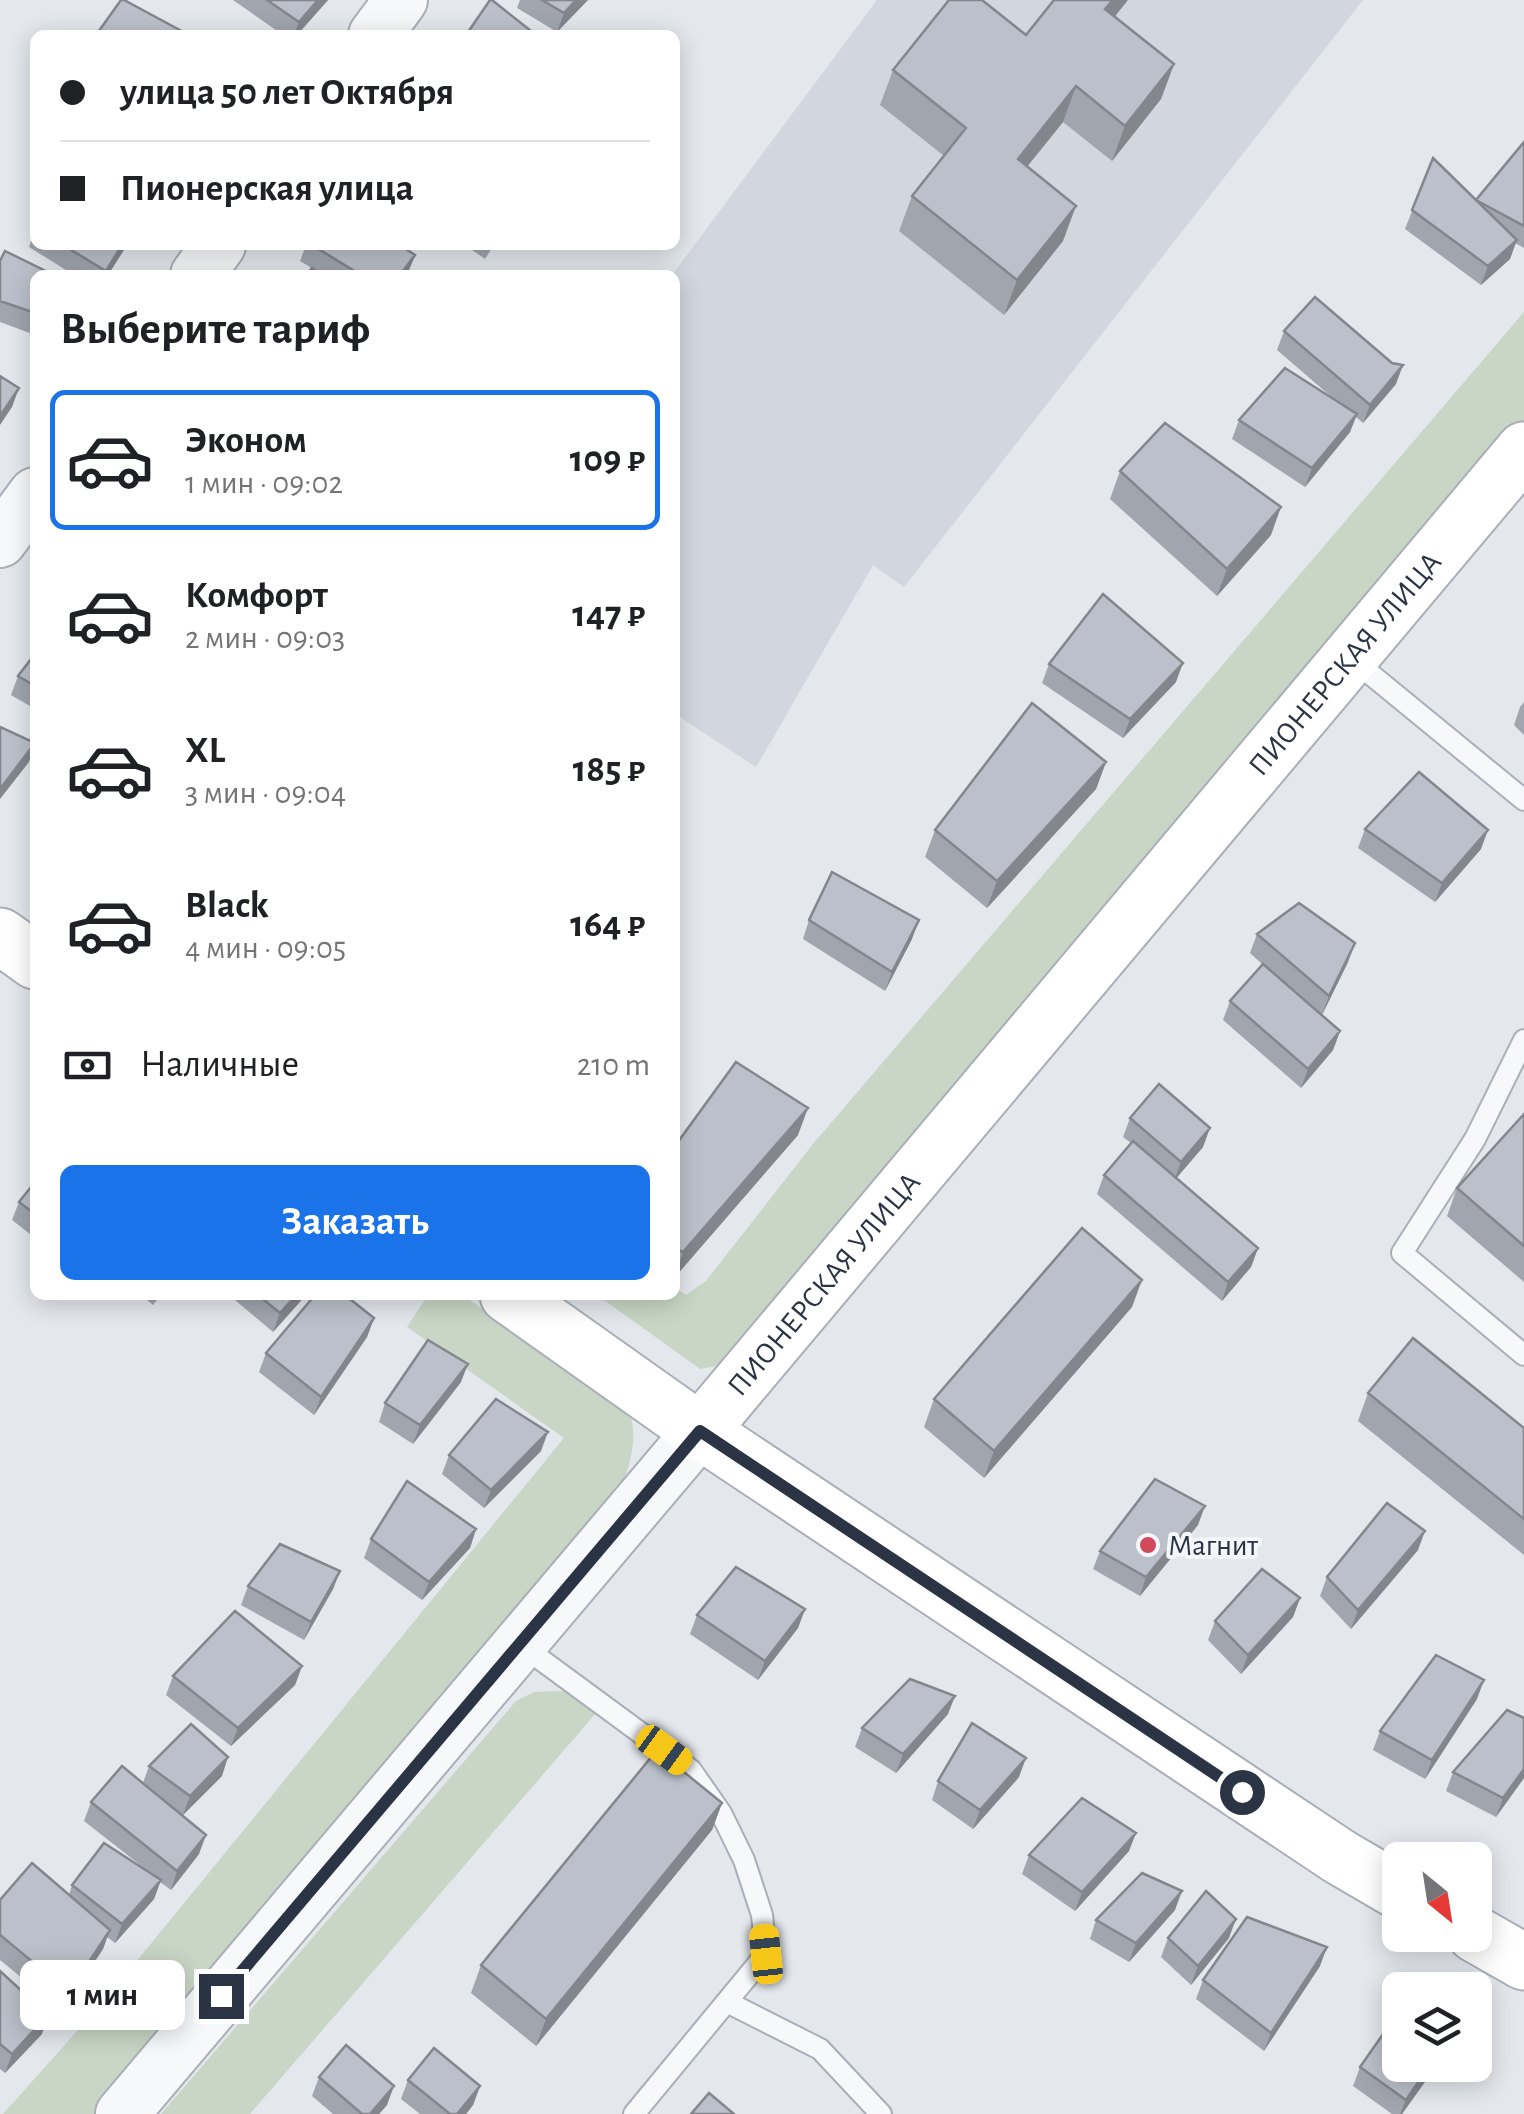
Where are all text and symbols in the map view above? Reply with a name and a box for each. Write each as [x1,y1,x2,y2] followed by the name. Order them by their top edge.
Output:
[120,74,454,112] text: улица 50 лет Октября
[120,170,414,208] text: Пионерская улица
[60,307,370,352] text: Выберите тариф
[65,415,155,505] icon: car
[185,422,307,460] text: Эконом
[570,441,645,479] text: 109 ₽
[185,467,343,499] text: 1 мин · 09:02
[1243,547,1447,782] street label: ПИОНЕРСКАЯ УЛИЦА
[65,570,155,660] icon: car
[185,577,328,615] text: Комфорт
[572,596,645,634] text: 147 ₽
[185,622,345,654] text: 2 мин · 09:03
[65,725,155,815] icon: car
[185,732,225,770] text: XL
[573,751,645,789] text: 185 ₽
[185,777,346,809] text: 3 мин · 09:04
[65,880,155,970] icon: car
[185,887,269,925] text: Black
[570,906,645,944] text: 164 ₽
[185,932,346,964] text: 4 мин · 09:05
[60,1038,115,1093] icon: cash
[140,1046,299,1084] text: Наличные
[577,1049,650,1081] text: 210 m
[60,1165,650,1280] button: Заказать
[722,1167,926,1402] street label: ПИОНЕРСКАЯ УЛИЦА
[1168,1531,1258,1561] place label: Магнит
[1137,1534,1159,1556] marker: Магнит
[631,1720,697,1780] car
[1220,1770,1265,1815] route start
[1382,1842,1492,1952] north arrow
[1382,1842,1492,2082] map controls
[748,1923,784,1985] car
[21,1961,186,2031] callout: 1 мин
[1382,1972,1492,2082] button: layers
[199,1974,244,2019] route end
[67,1979,138,2011] text: 1 мин

